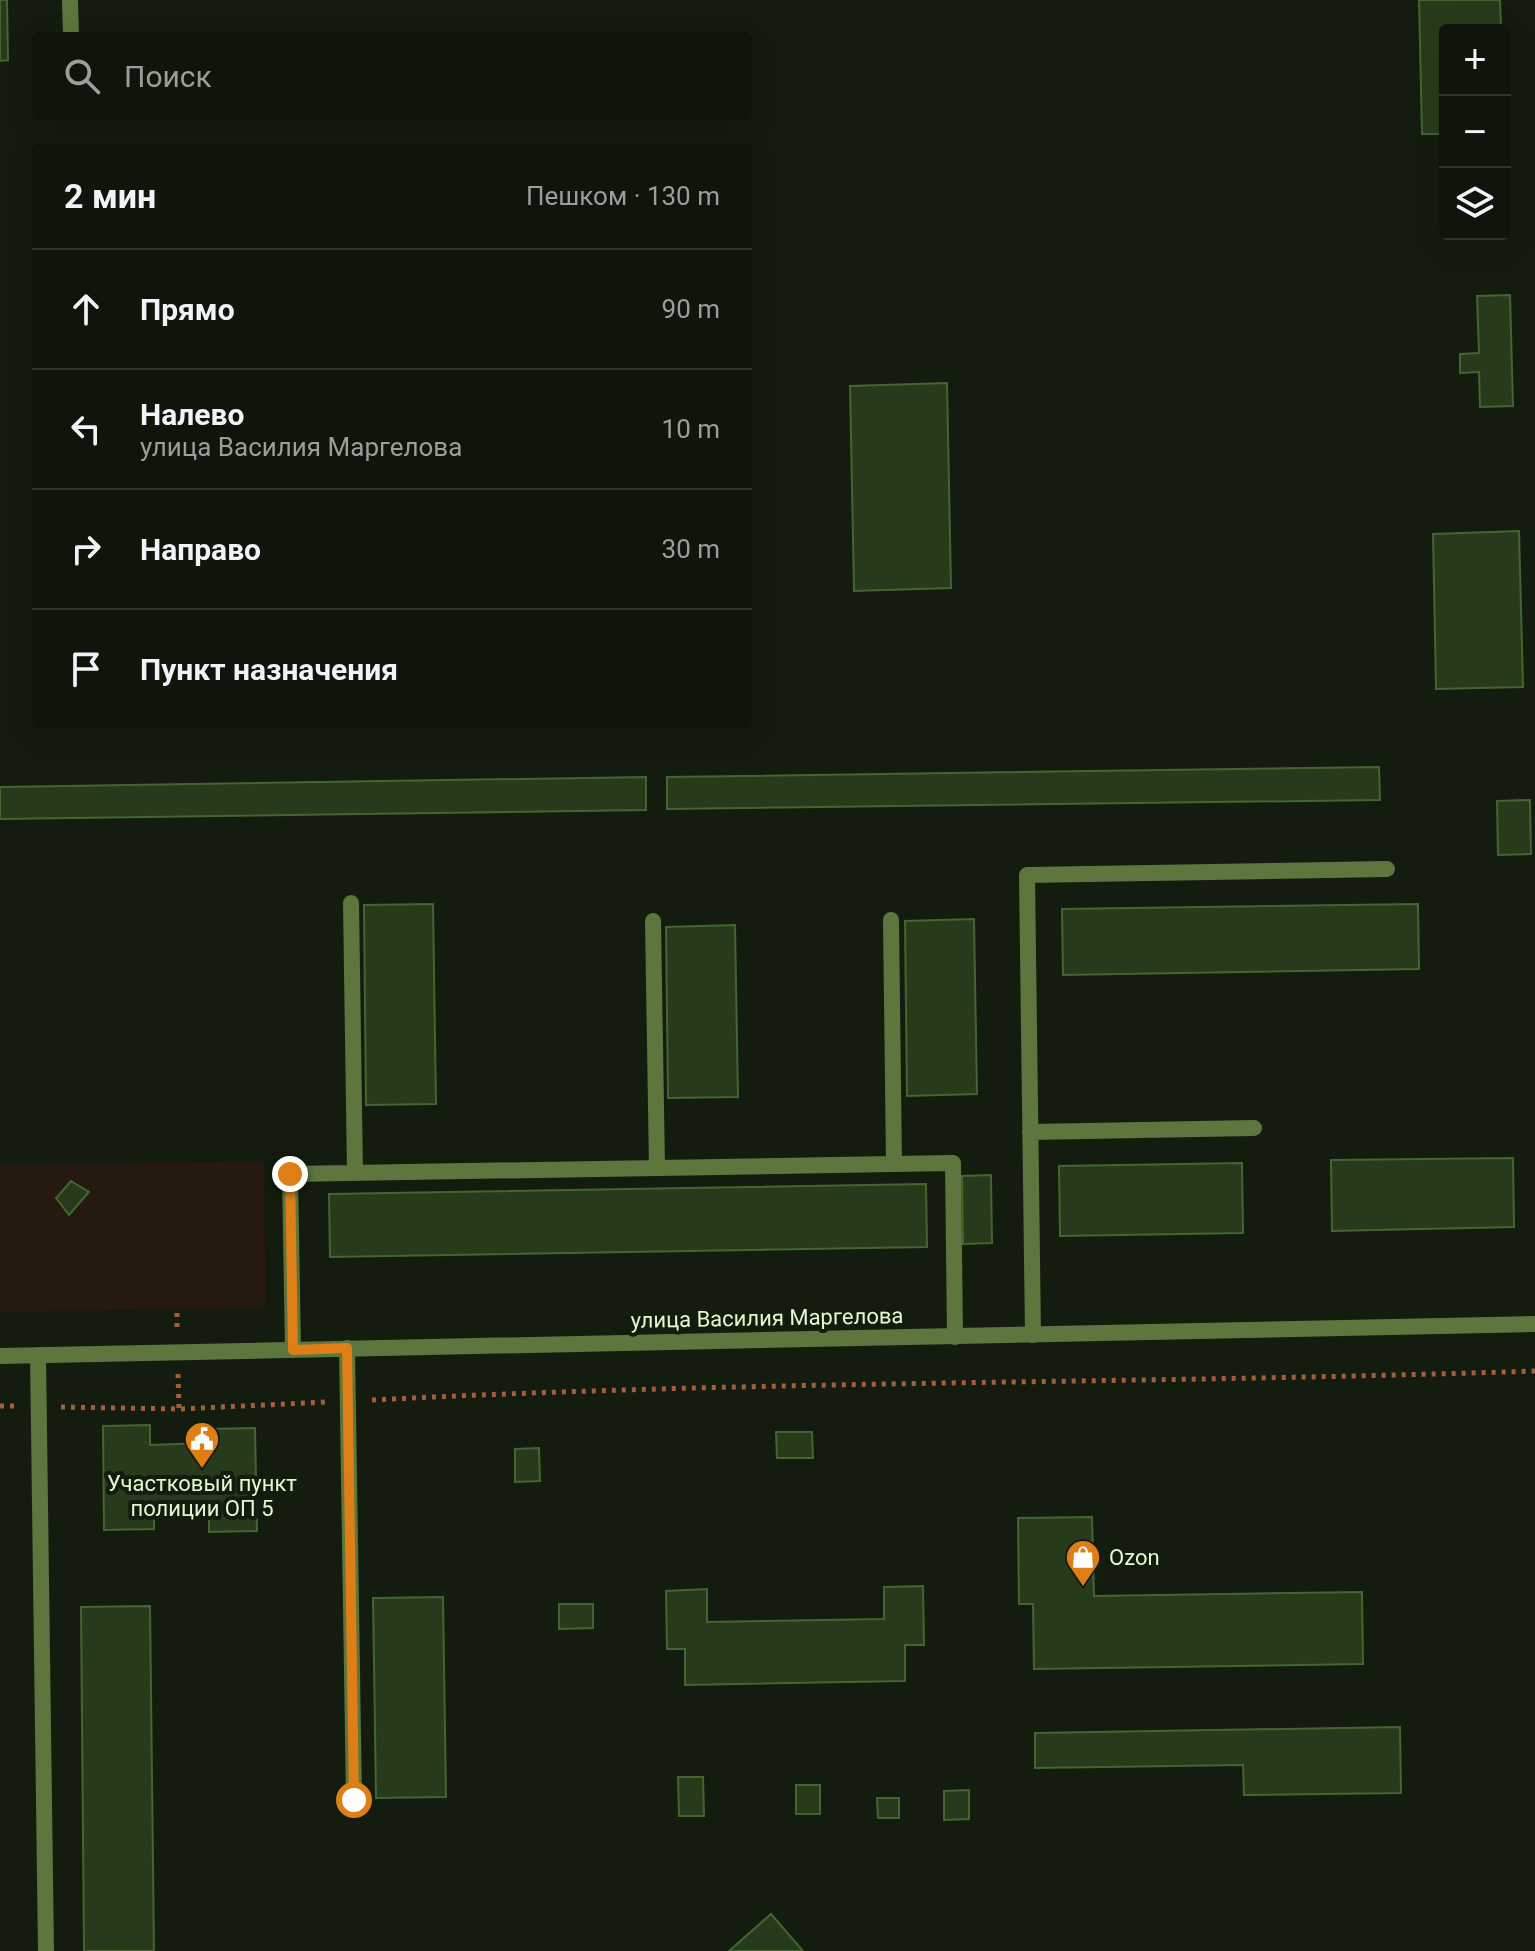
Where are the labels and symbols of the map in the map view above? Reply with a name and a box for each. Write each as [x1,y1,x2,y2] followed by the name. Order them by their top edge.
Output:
[272,1156,308,1192] route end
[630,1303,904,1333] street label: улица Василия Маргелова
[183,1420,221,1470] public building icon: Участковый пункт полиции ОП 5
[107,1471,297,1521] place label: Участковый пункт полиции ОП 5
[1064,1538,1102,1588] shop icon: Ozon
[1109,1545,1160,1570] place label: Ozon
[336,1782,372,1818] route start

